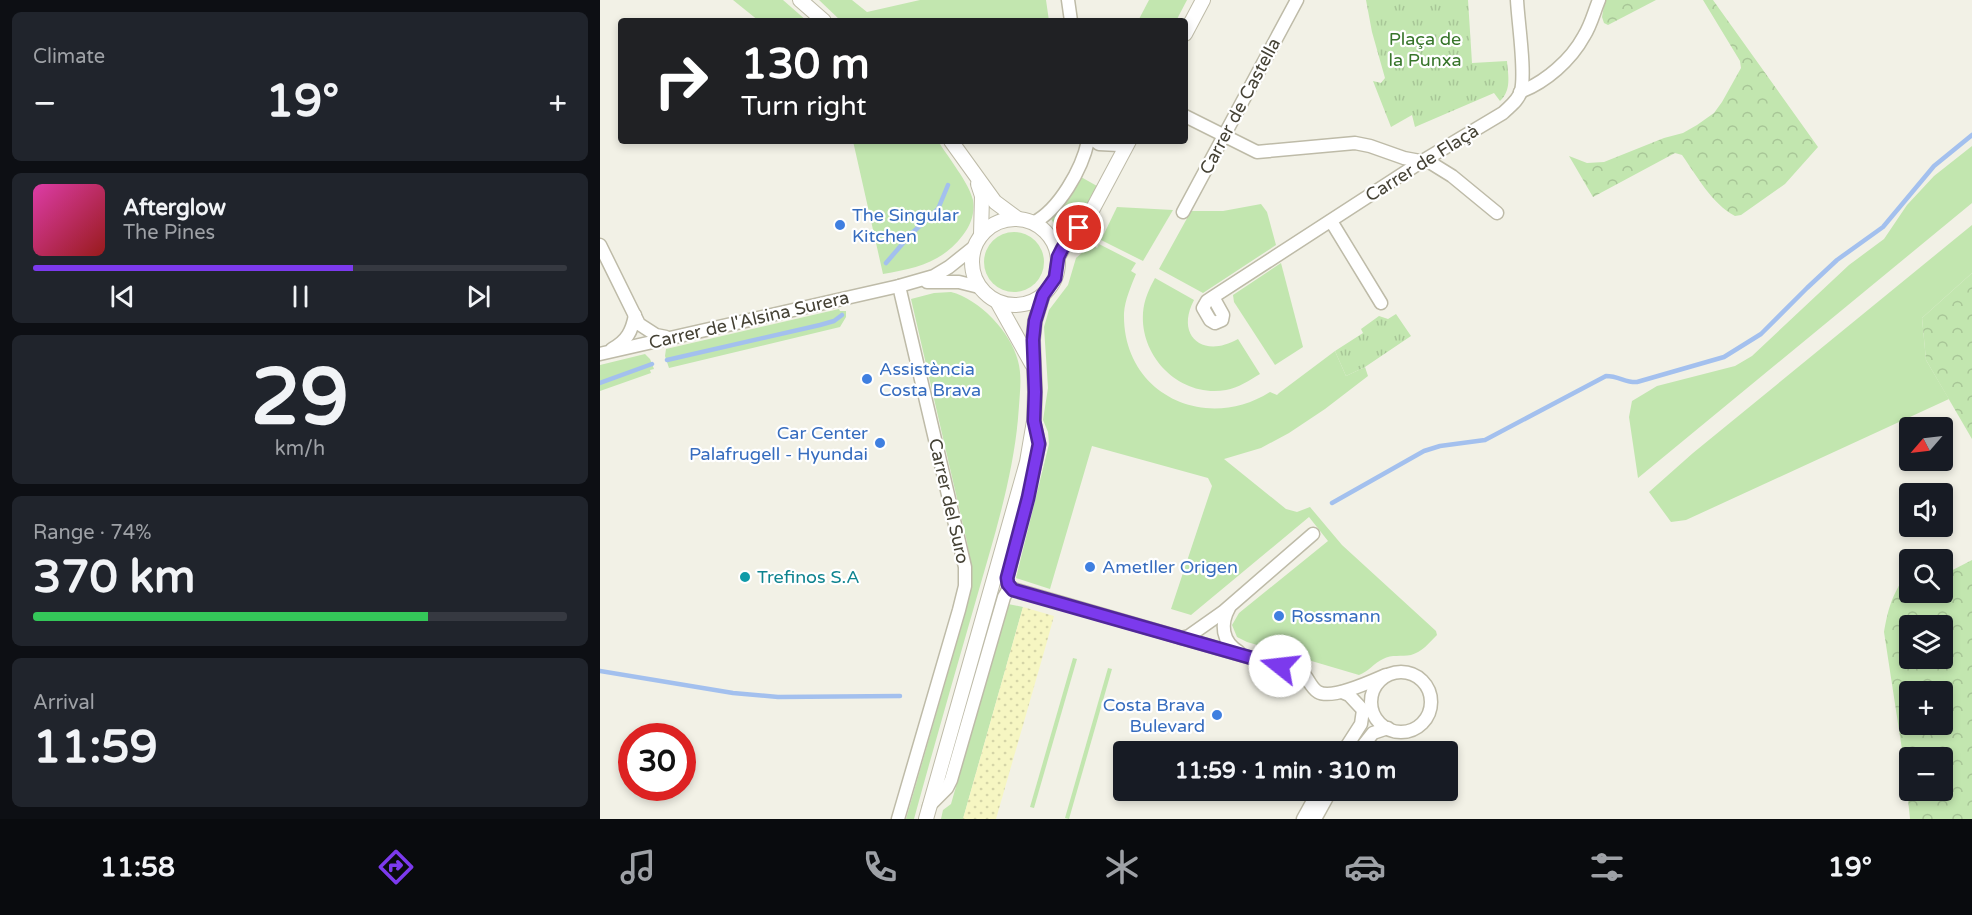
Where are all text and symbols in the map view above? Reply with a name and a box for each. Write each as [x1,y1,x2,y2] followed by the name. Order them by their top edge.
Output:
[1388,28,1462,71] park label: Plaça de la Punxa
[1195,34,1285,178] street label: Carrer de Castella
[741,39,870,90] text: 130 m
[642,42,720,120] icon: right
[33,45,105,69] text: Climate
[266,75,339,129] text: 19°
[33,84,57,123] text: −
[548,84,567,123] text: +
[741,90,867,123] text: Turn right
[1361,119,1483,207] street label: Carrer de Flaçà
[123,195,226,221] text: Afterglow
[1053,202,1104,253] pin
[852,204,959,247] place label: The Singular Kitchen
[1062,211,1095,244] icon: arrive
[833,218,847,232] marker: The Singular Kitchen
[123,221,215,245] text: The Pines
[106,280,139,313] icon: previous
[284,280,317,313] icon: pause
[462,280,495,313] icon: next
[647,286,851,354] street label: Carrer de l'Alsina Surera
[251,351,349,445] text: 29
[879,358,981,401] place label: Assistència Costa Brava
[860,372,874,386] marker: Assistència Costa Brava
[1899,417,1953,471] north arrow
[1899,417,1953,801] map controls
[689,422,868,465] place label: Car Center Palafrugell - Hyundai
[873,436,887,450] marker: Car Center Palafrugell - Hyundai
[924,436,974,566] street label: Carrer del Suro
[275,437,325,461] text: km/h
[1899,483,1953,537] button: sound
[33,521,152,545] text: Range · 74%
[1899,549,1953,603] button: search
[33,551,195,605] text: 370 km
[1102,556,1238,578] place label: Ametller Origen
[1083,560,1097,574] marker: Ametller Origen
[757,566,860,588] place label: Trefinos S.A
[738,570,752,584] marker: Trefinos S.A
[1291,605,1381,627] place label: Rossmann
[1272,609,1286,623] marker: Rossmann
[1899,615,1953,669] button: layers
[1248,634,1312,698] position arrow
[1899,681,1953,735] button: +
[33,691,95,715] text: Arrival
[1103,694,1205,737] place label: Costa Brava Bulevard
[1210,708,1224,722] marker: Costa Brava Bulevard
[33,721,158,775] text: 11:59
[618,723,696,801] speed limit sign: 30
[1899,747,1953,801] button: −
[1175,758,1396,784] text: 11:59 · 1 min · 310 m
[375,846,417,888] icon: directions
[617,846,659,888] icon: music
[859,846,901,888] icon: phone
[1101,846,1143,888] icon: climate
[1344,846,1386,888] icon: car
[1586,846,1628,888] icon: filters
[100,851,175,884] text: 11:58
[1828,851,1872,884] text: 19°

